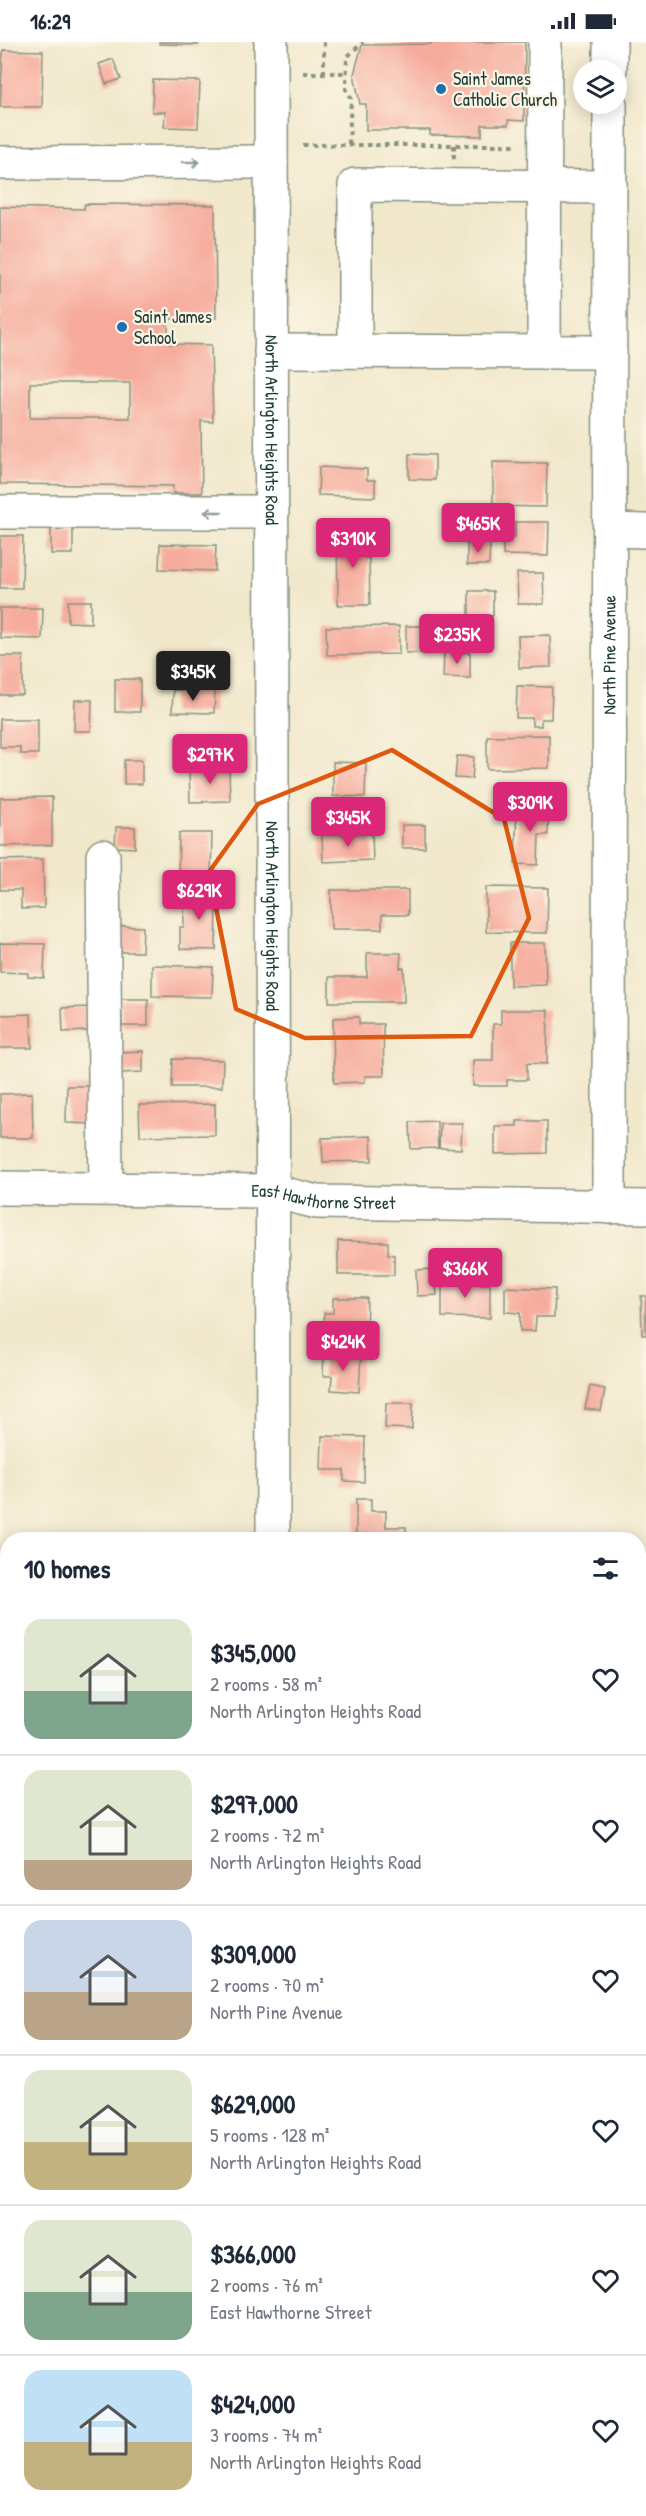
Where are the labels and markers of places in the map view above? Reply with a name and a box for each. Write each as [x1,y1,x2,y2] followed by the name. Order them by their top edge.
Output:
[453,66,557,112] place label: Saint James Catholic Church
[434,82,448,96] marker: Saint James Catholic Church
[134,304,212,350] place label: Saint James School
[115,320,129,334] marker: Saint James School
[436,503,520,554] pin: $465K
[311,518,395,569] pin: $310K
[415,614,499,665] pin: $235K
[151,651,235,702] pin: $345K
[168,734,252,785] pin: $297K
[488,782,572,833] pin: $309K
[306,797,390,848] pin: $345K
[157,870,241,921] pin: $629K
[423,1248,507,1299] pin: $366K
[301,1321,385,1372] pin: $424K

